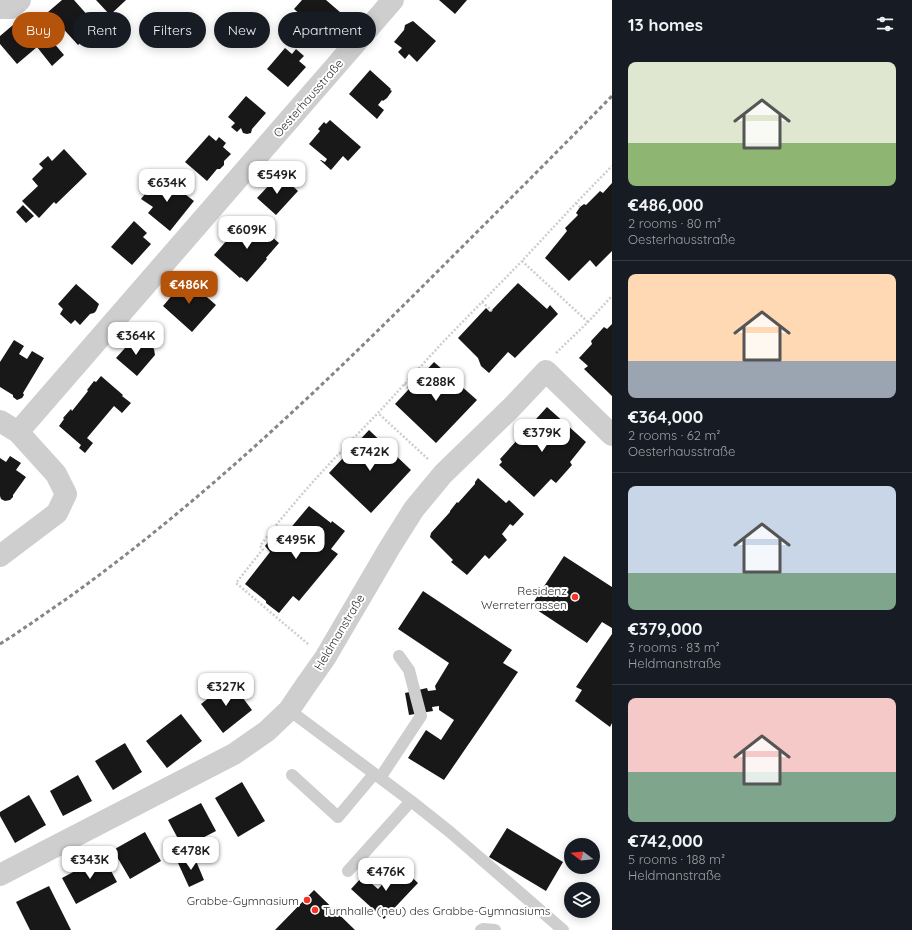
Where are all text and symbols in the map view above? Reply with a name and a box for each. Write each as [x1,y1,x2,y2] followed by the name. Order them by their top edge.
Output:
[12,12,65,48] chip: Buy
[73,12,131,48] chip: Rent
[139,12,206,48] chip: Filters
[214,12,270,48] chip: New
[278,12,376,48] chip: Apartment
[874,13,896,35] icon: filters
[628,14,703,35] text: 13 homes
[270,56,346,140] street label: Oesterhausstraße
[726,88,798,160] icon: home
[249,161,305,195] pin: €549K
[258,166,296,182] text: €549K
[139,169,195,203] pin: €634K
[148,174,186,190] text: €634K
[628,194,703,215] text: €486,000
[628,215,721,231] text: 2 rooms · 80 m²
[219,216,275,250] pin: €609K
[227,221,267,237] text: €609K
[628,231,735,247] text: Oesterhausstraße
[161,271,217,305] pin: €486K
[170,276,208,292] text: €486K
[726,300,798,372] icon: home
[108,322,164,356] pin: €364K
[117,327,155,343] text: €364K
[408,368,464,402] pin: €288K
[417,373,455,389] text: €288K
[628,406,703,427] text: €364,000
[514,419,570,453] pin: €379K
[523,424,561,440] text: €379K
[628,427,720,443] text: 2 rooms · 62 m²
[342,438,398,472] pin: €742K
[351,443,389,459] text: €742K
[628,443,735,459] text: Oesterhausstraße
[726,512,798,584] icon: home
[268,526,324,560] pin: €495K
[277,531,315,547] text: €495K
[481,583,567,612] place label: Residenz Werreterrassen
[310,591,368,673] street label: Heldmanstraße
[570,592,580,602] marker: Residenz Werreterrassen
[628,618,702,639] text: €379,000
[628,639,720,655] text: 3 rooms · 83 m²
[628,655,721,671] text: Heldmanstraße
[198,673,254,707] pin: €327K
[207,678,245,694] text: €327K
[726,724,798,796] icon: home
[628,830,703,851] text: €742,000
[163,837,219,871] pin: €478K
[564,838,600,874] north arrow
[564,838,600,918] map controls
[172,842,210,858] text: €478K
[62,846,118,880] pin: €343K
[71,851,109,867] text: €343K
[628,851,725,867] text: 5 rooms · 188 m²
[358,858,414,892] pin: €476K
[367,863,405,879] text: €476K
[628,867,721,883] text: Heldmanstraße
[564,882,600,918] button: layers
[187,893,299,908] place label: Grabbe-Gymnasium
[302,895,312,905] marker: Grabbe-Gymnasium
[323,903,551,918] place label: Turnhalle (neu) des Grabbe-Gymnasiums
[310,905,320,915] marker: Turnhalle (neu) des Grabbe-Gymnasiums

